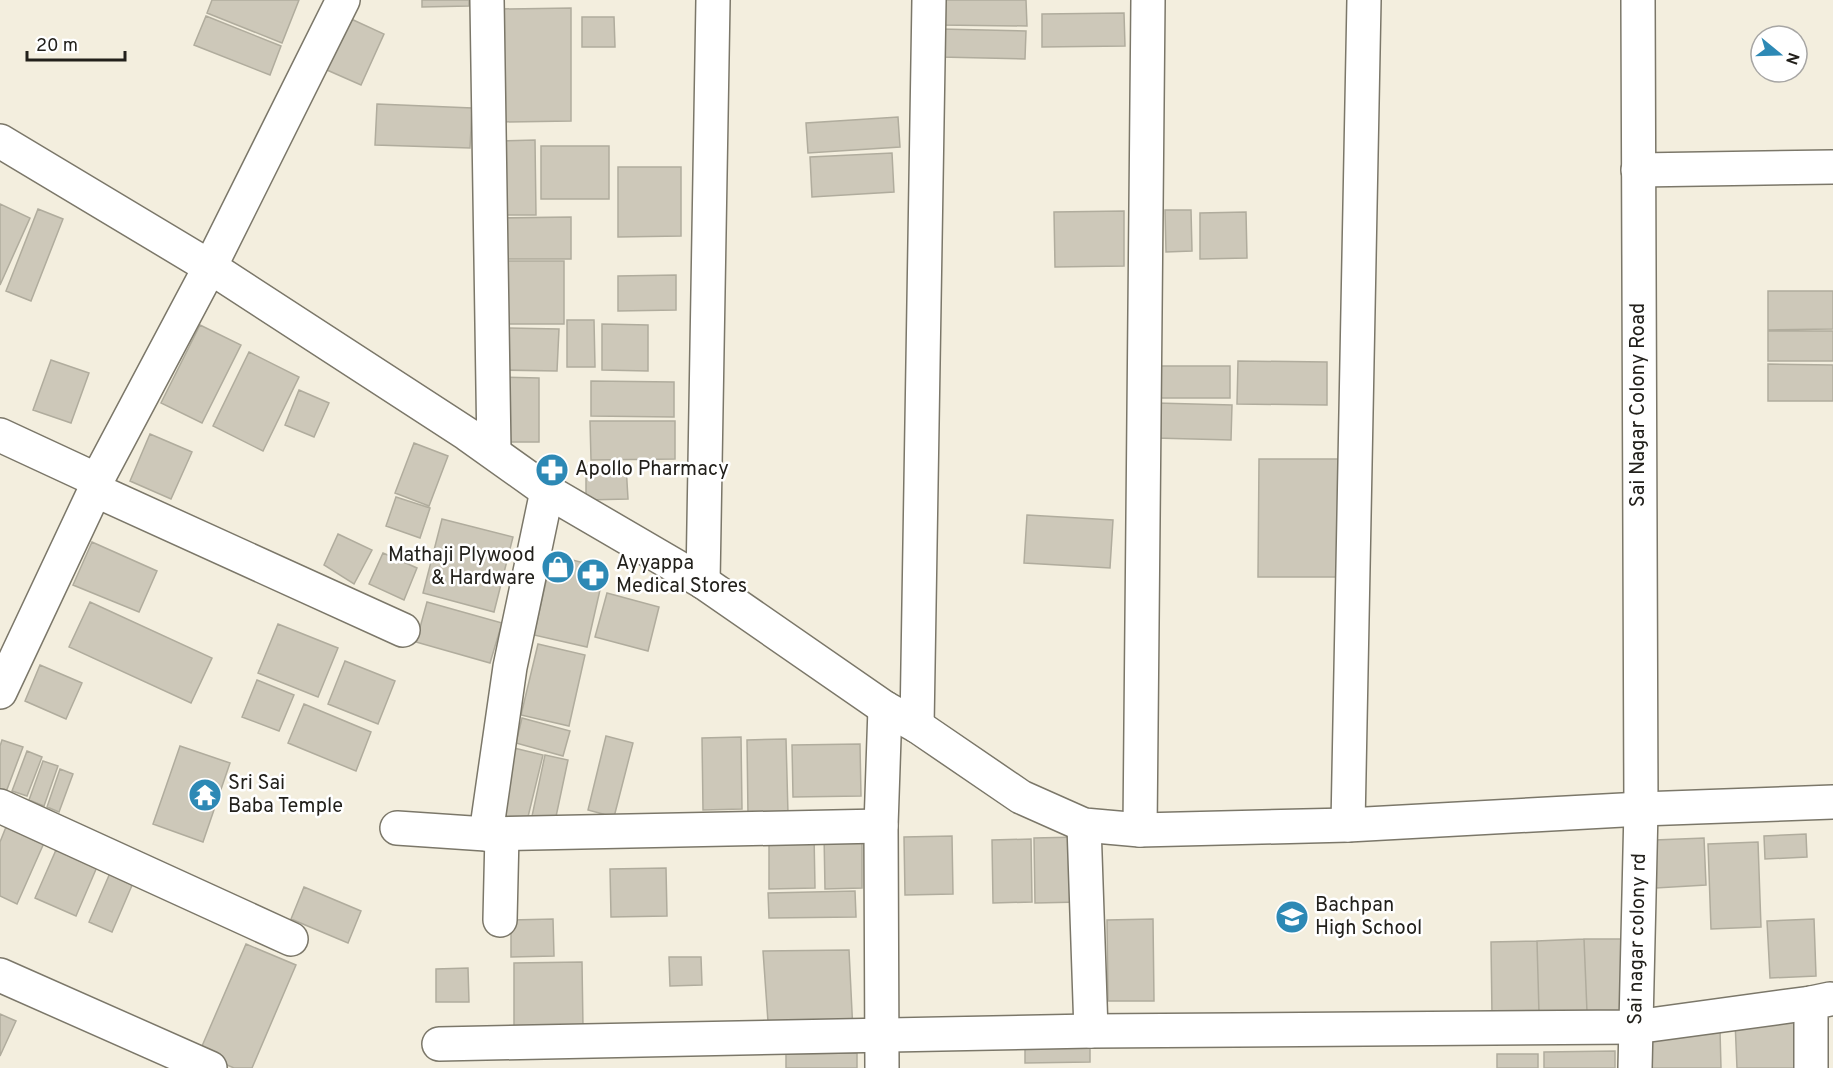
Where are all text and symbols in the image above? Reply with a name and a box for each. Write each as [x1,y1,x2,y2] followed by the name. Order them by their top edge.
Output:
[27,24,124,62] scale bar
[1749,24,1809,84] north arrow
[36,35,78,58] text: 20 m
[1780,50,1803,67] text: N
[1626,303,1652,507] street label: Sai Nagar Colony Road
[534,452,570,488] pharmacy icon: Apollo Pharmacy
[575,457,729,483] place label: Apollo Pharmacy
[388,543,535,592] place label: Mathaji Plywood & Hardware
[540,549,576,585] shop icon: Mathaji Plywood & Hardware
[616,551,747,600] place label: Ayyappa Medical Stores
[575,557,611,593] pharmacy icon: Ayyappa Medical Stores
[228,771,343,820] place label: Sri Sai Baba Temple
[187,777,223,813] temple icon: Sri Sai Baba Temple
[1623,853,1653,1025] street label: Sai nagar colony rd
[1315,893,1422,942] place label: Bachpan High School
[1274,899,1310,935] school or university icon: Bachpan High School

